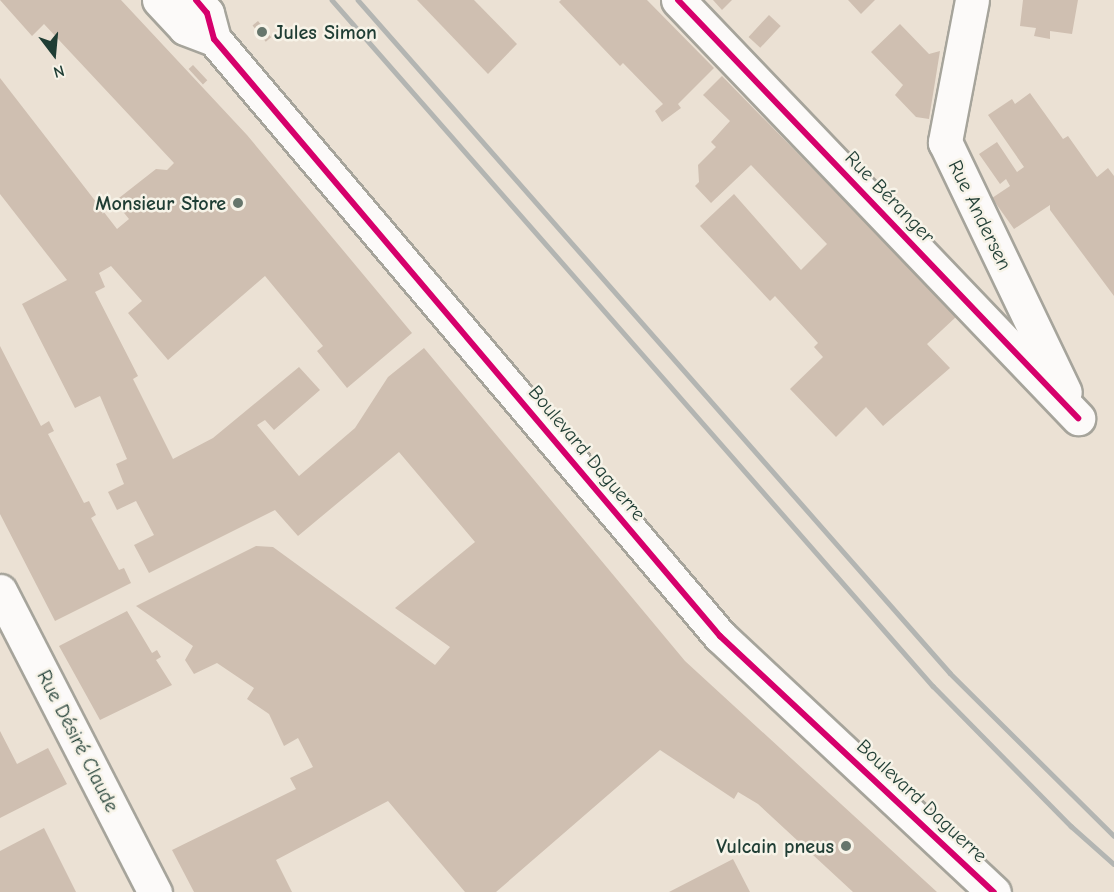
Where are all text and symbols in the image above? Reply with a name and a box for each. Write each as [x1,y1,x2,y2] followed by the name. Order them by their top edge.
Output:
[274,20,377,44] place label: Jules Simon
[24,24,84,84] north arrow
[255,25,269,39] marker: Jules Simon
[51,61,66,81] text: N
[840,146,940,248] street label: Rue Béranger
[943,156,1017,274] street label: Rue Andersen
[95,191,226,215] place label: Monsieur Store
[231,196,245,210] marker: Monsieur Store
[523,380,651,526] street label: Boulevard Daguerre
[32,666,124,816] street label: Rue Désiré Claude
[852,734,992,868] street label: Boulevard Daguerre
[716,834,834,858] place label: Vulcain pneus
[839,839,853,853] marker: Vulcain pneus

